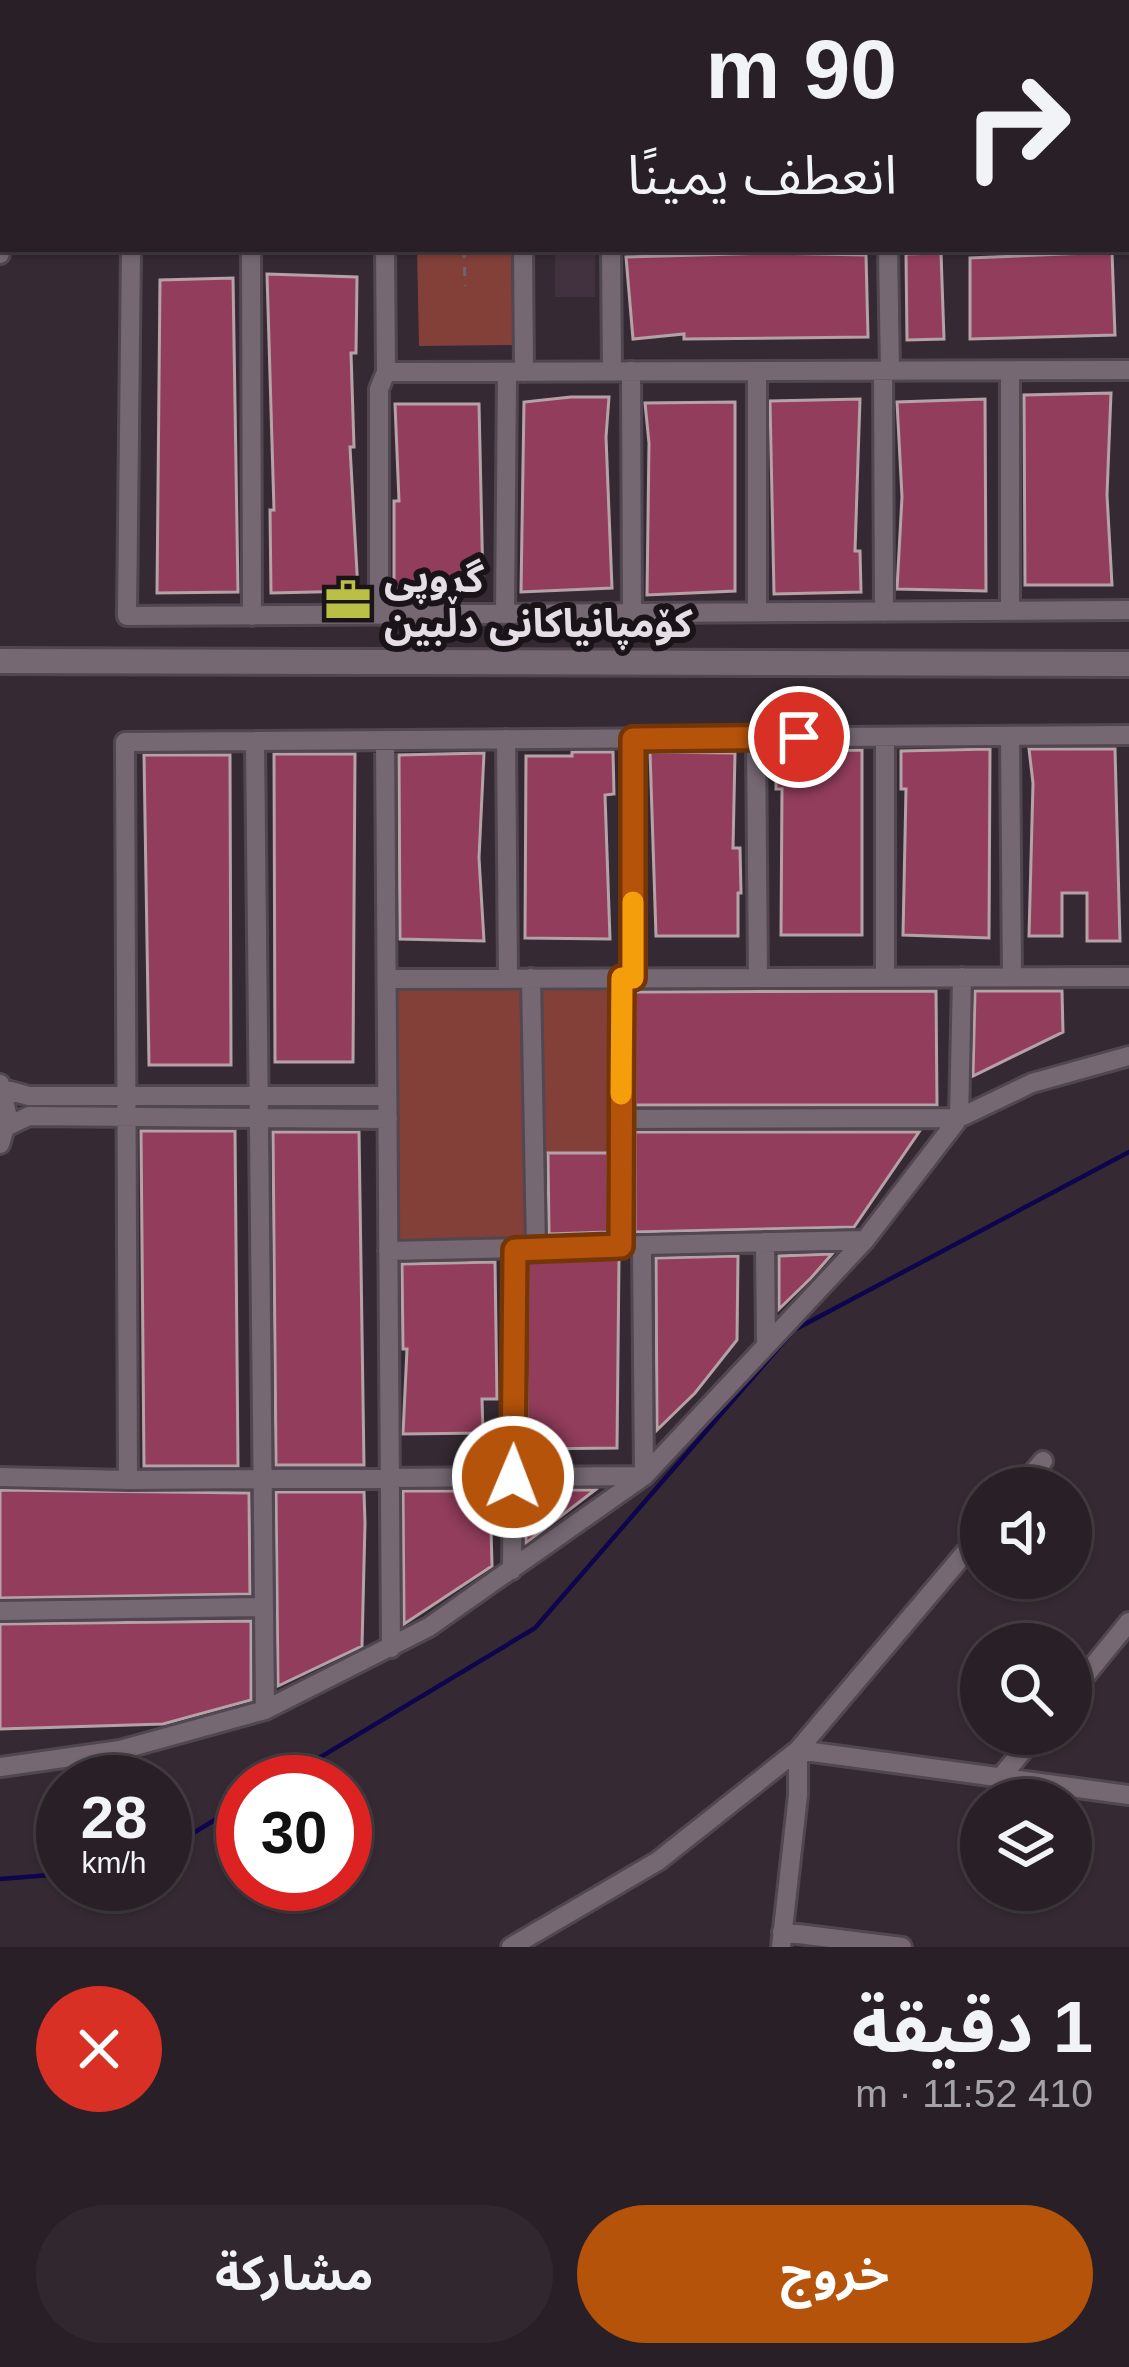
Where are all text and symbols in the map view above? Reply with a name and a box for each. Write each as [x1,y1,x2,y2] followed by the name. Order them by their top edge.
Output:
[706,22,897,116] text: 90 m
[939,48,1095,204] icon: right
[627,145,897,205] text: انعطف يمينًا
[384,557,694,649] place label: گروپی کۆمپانیاکانی دڵبین
[323,575,373,625] office icon: گروپی کۆمپانیاکانی دڵبین
[748,686,850,788] pin
[766,704,832,770] icon: arrive
[450,1414,576,1540] position arrow
[960,1467,1092,1911] map controls
[960,1467,1092,1599] button: sound
[960,1623,1092,1755] button: search
[216,1755,372,1911] speed limit sign: 30
[960,1779,1092,1911] button: layers
[81,1784,147,1851] text: 28
[81,1846,147,1879] text: km/h
[36,1986,162,2112] button: close
[852,1987,1093,2067] text: 1 دقيقة
[855,2072,1093,2115] text: 410 m · 11:52
[36,2205,553,2343] button: مشاركة
[577,2205,1093,2343] button: خروج

